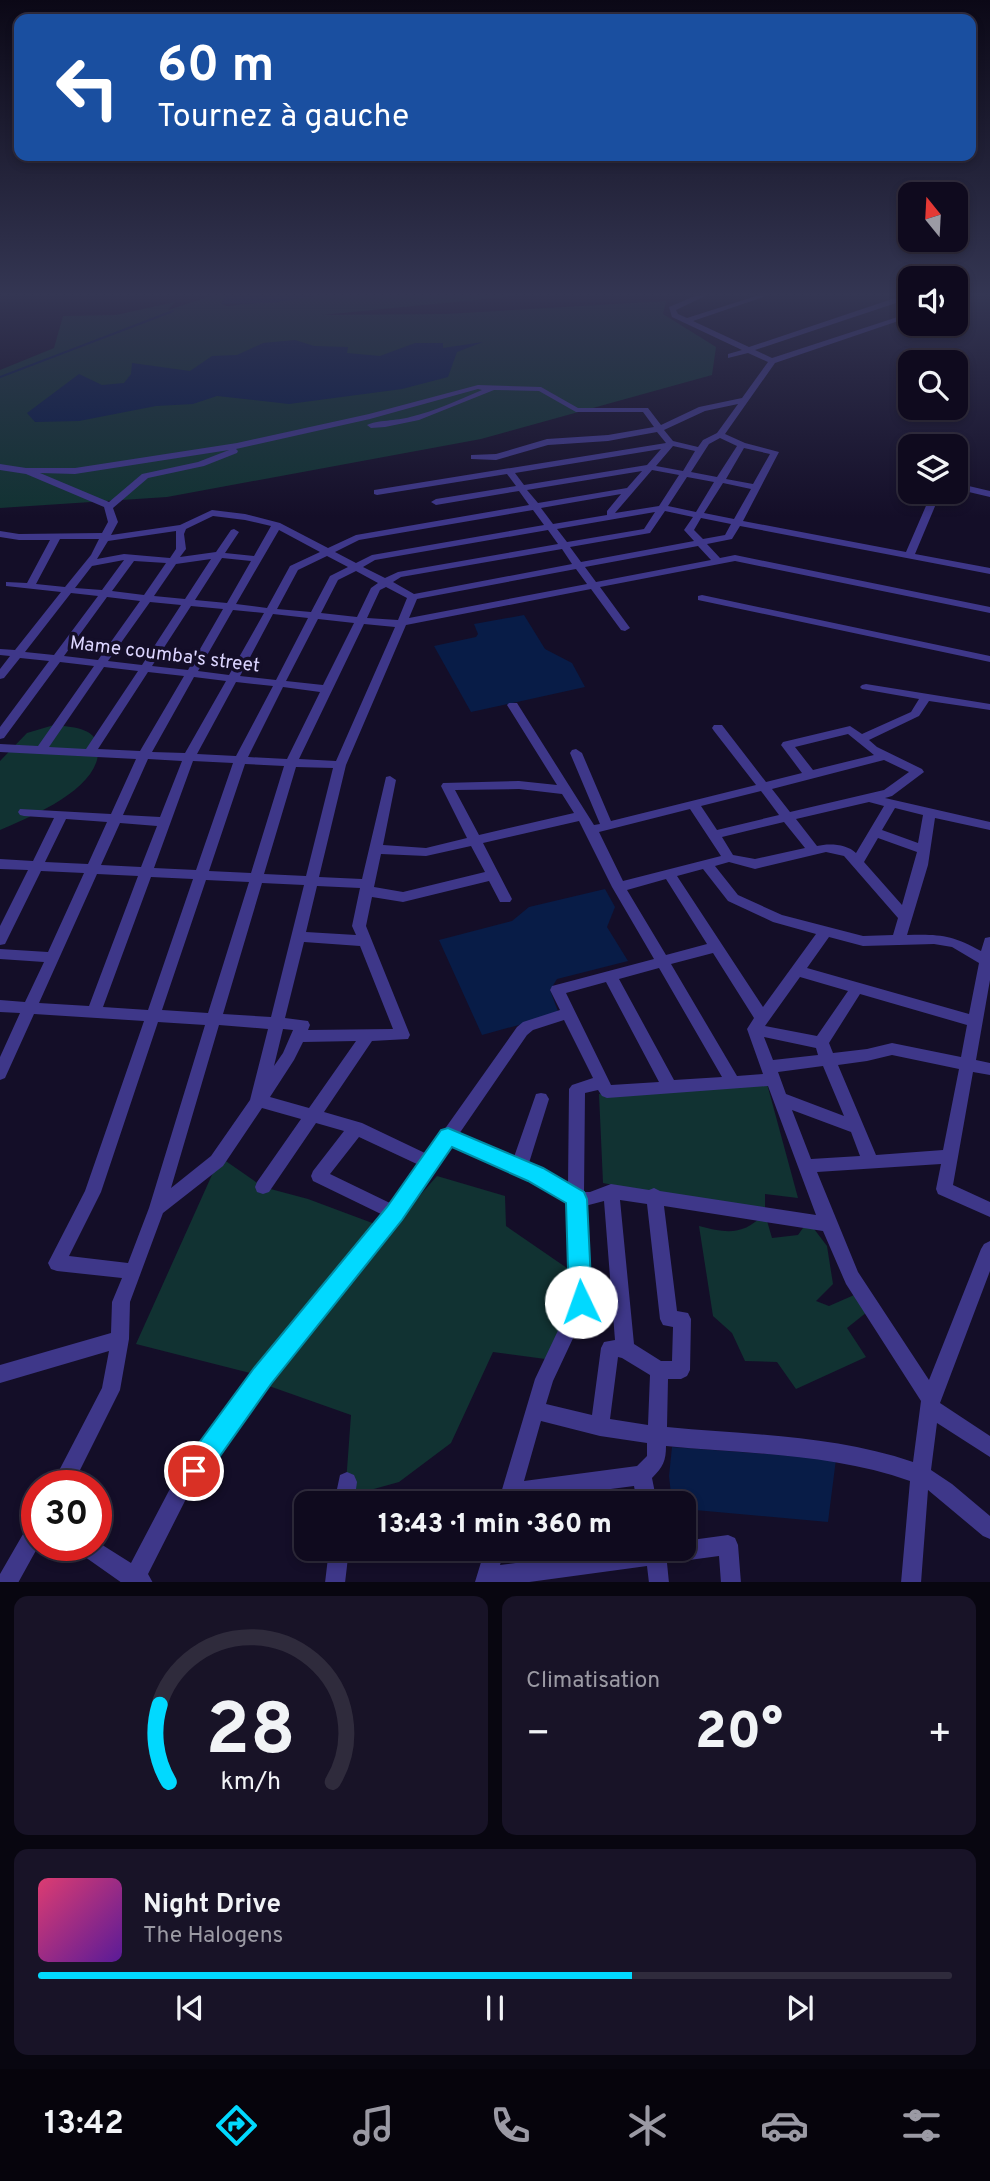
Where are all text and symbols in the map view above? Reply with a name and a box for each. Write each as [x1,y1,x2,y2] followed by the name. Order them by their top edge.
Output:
[157,37,275,99] text: 60 m
[42,42,133,133] icon: left
[157,98,409,138] text: Tournez à gauche
[898,182,968,252] north arrow
[898,182,968,504] map controls
[898,266,968,336] button: sound
[898,350,968,420] button: search
[898,434,968,504] button: layers
[68,631,261,679] street label: Mame coumba's street
[544,1265,618,1339] position arrow
[164,1441,224,1501] pin
[175,1452,213,1490] icon: arrive
[21,1470,112,1561] speed limit sign: 30
[378,1509,612,1542] text: 13:43 · 1 min · 360 m
[526,1667,660,1696] text: Climatisation
[206,1688,296,1780] text: 28
[695,1701,783,1767] text: 20°
[526,1711,551,1760] text: −
[927,1711,952,1760] text: +
[221,1766,281,1798] text: km/h
[143,1889,281,1922] text: Night Drive
[143,1922,283,1951] text: The Halogens
[171,1989,209,2027] icon: previous
[476,1989,514,2027] icon: pause
[781,1989,819,2027] icon: next
[212,2101,261,2150] icon: directions
[349,2101,398,2150] icon: music
[486,2101,535,2150] icon: phone
[623,2101,672,2150] icon: climate
[760,2101,809,2150] icon: car
[897,2101,946,2150] icon: filters
[44,2105,124,2145] text: 13:42

